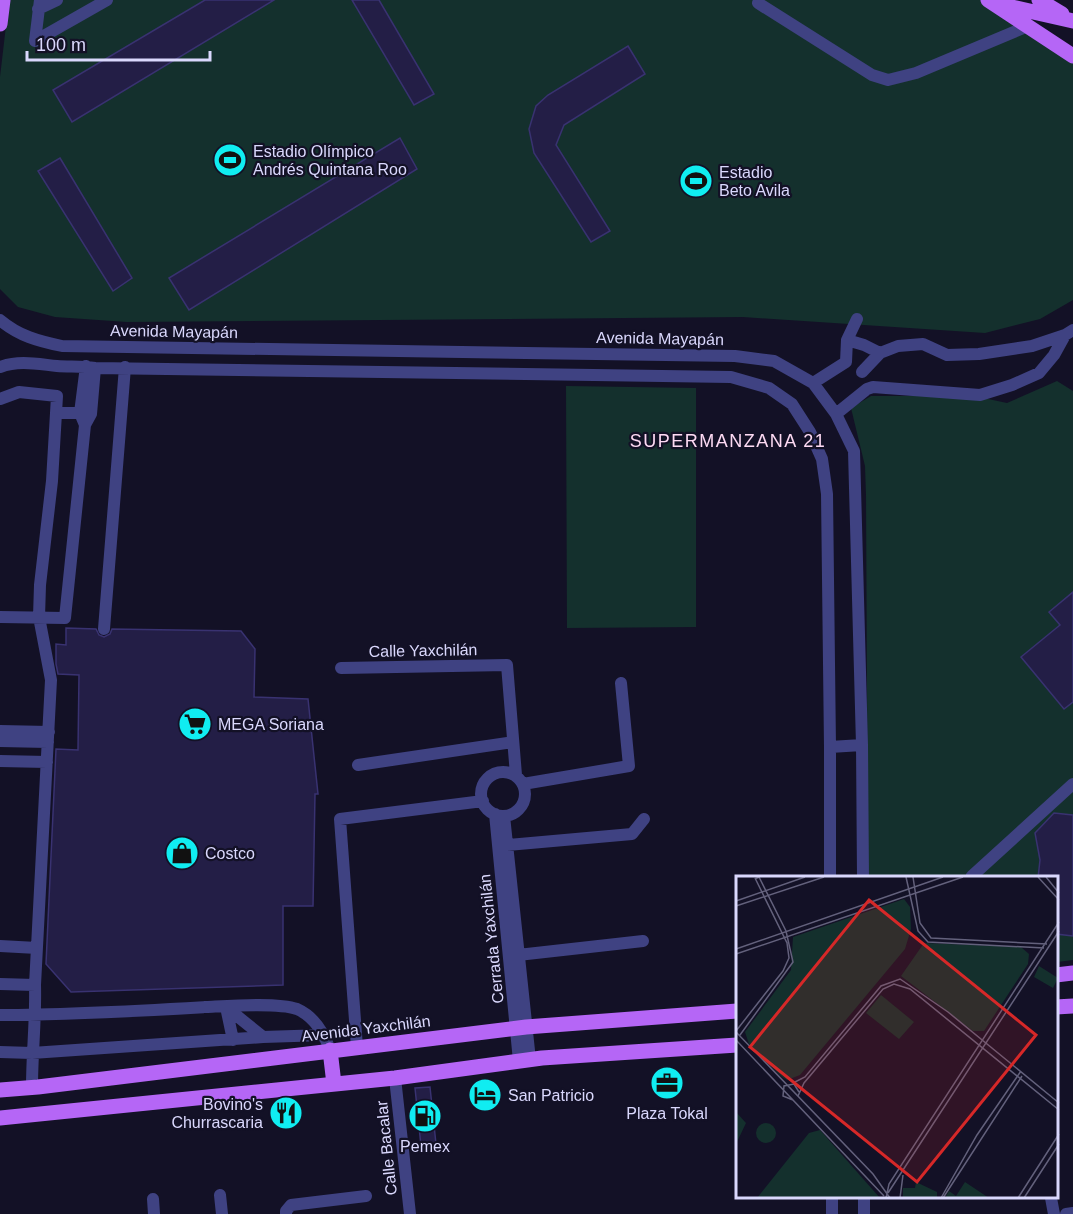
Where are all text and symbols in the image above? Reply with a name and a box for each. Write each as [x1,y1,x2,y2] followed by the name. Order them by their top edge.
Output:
[27,24,210,62] scale bar
[36,35,86,55] text: 100 m
[212,142,248,178] sports icon: Estadio Olímpico Andrés Quintana Roo
[253,143,407,178] place label: Estadio Olímpico Andrés Quintana Roo
[678,163,714,199] sports icon: Estadio Beto Avila
[719,164,790,199] place label: Estadio Beto Avila
[110,322,238,341] street label: Avenida Mayapán
[596,329,724,348] street label: Avenida Mayapán
[630,431,826,451] district label: SUPERMANZANA 21
[368,641,478,660] street label: Calle Yaxchilán
[177,706,213,742] supermarket icon: MEGA Soriana
[218,716,324,733] place label: MEGA Soriana
[164,835,200,871] shop icon: Costco
[205,845,255,862] place label: Costco
[476,873,507,1005] street label: Cerrada Yaxchilán
[736,876,1058,1199] inset map
[301,1012,432,1045] street label: Avenida Yaxchilán
[649,1065,685,1101] office icon: Plaza Tokal
[467,1077,503,1113] hotel icon: San Patricio
[508,1087,594,1104] place label: San Patricio
[268,1095,304,1131] restaurant icon: Bovino's Churrascaria
[171,1096,263,1131] place label: Bovino's Churrascaria
[407,1098,443,1134] fuel station icon: Pemex
[373,1099,400,1196] street label: Calle Bacalar
[626,1105,708,1122] place label: Plaza Tokal
[400,1138,450,1155] place label: Pemex

